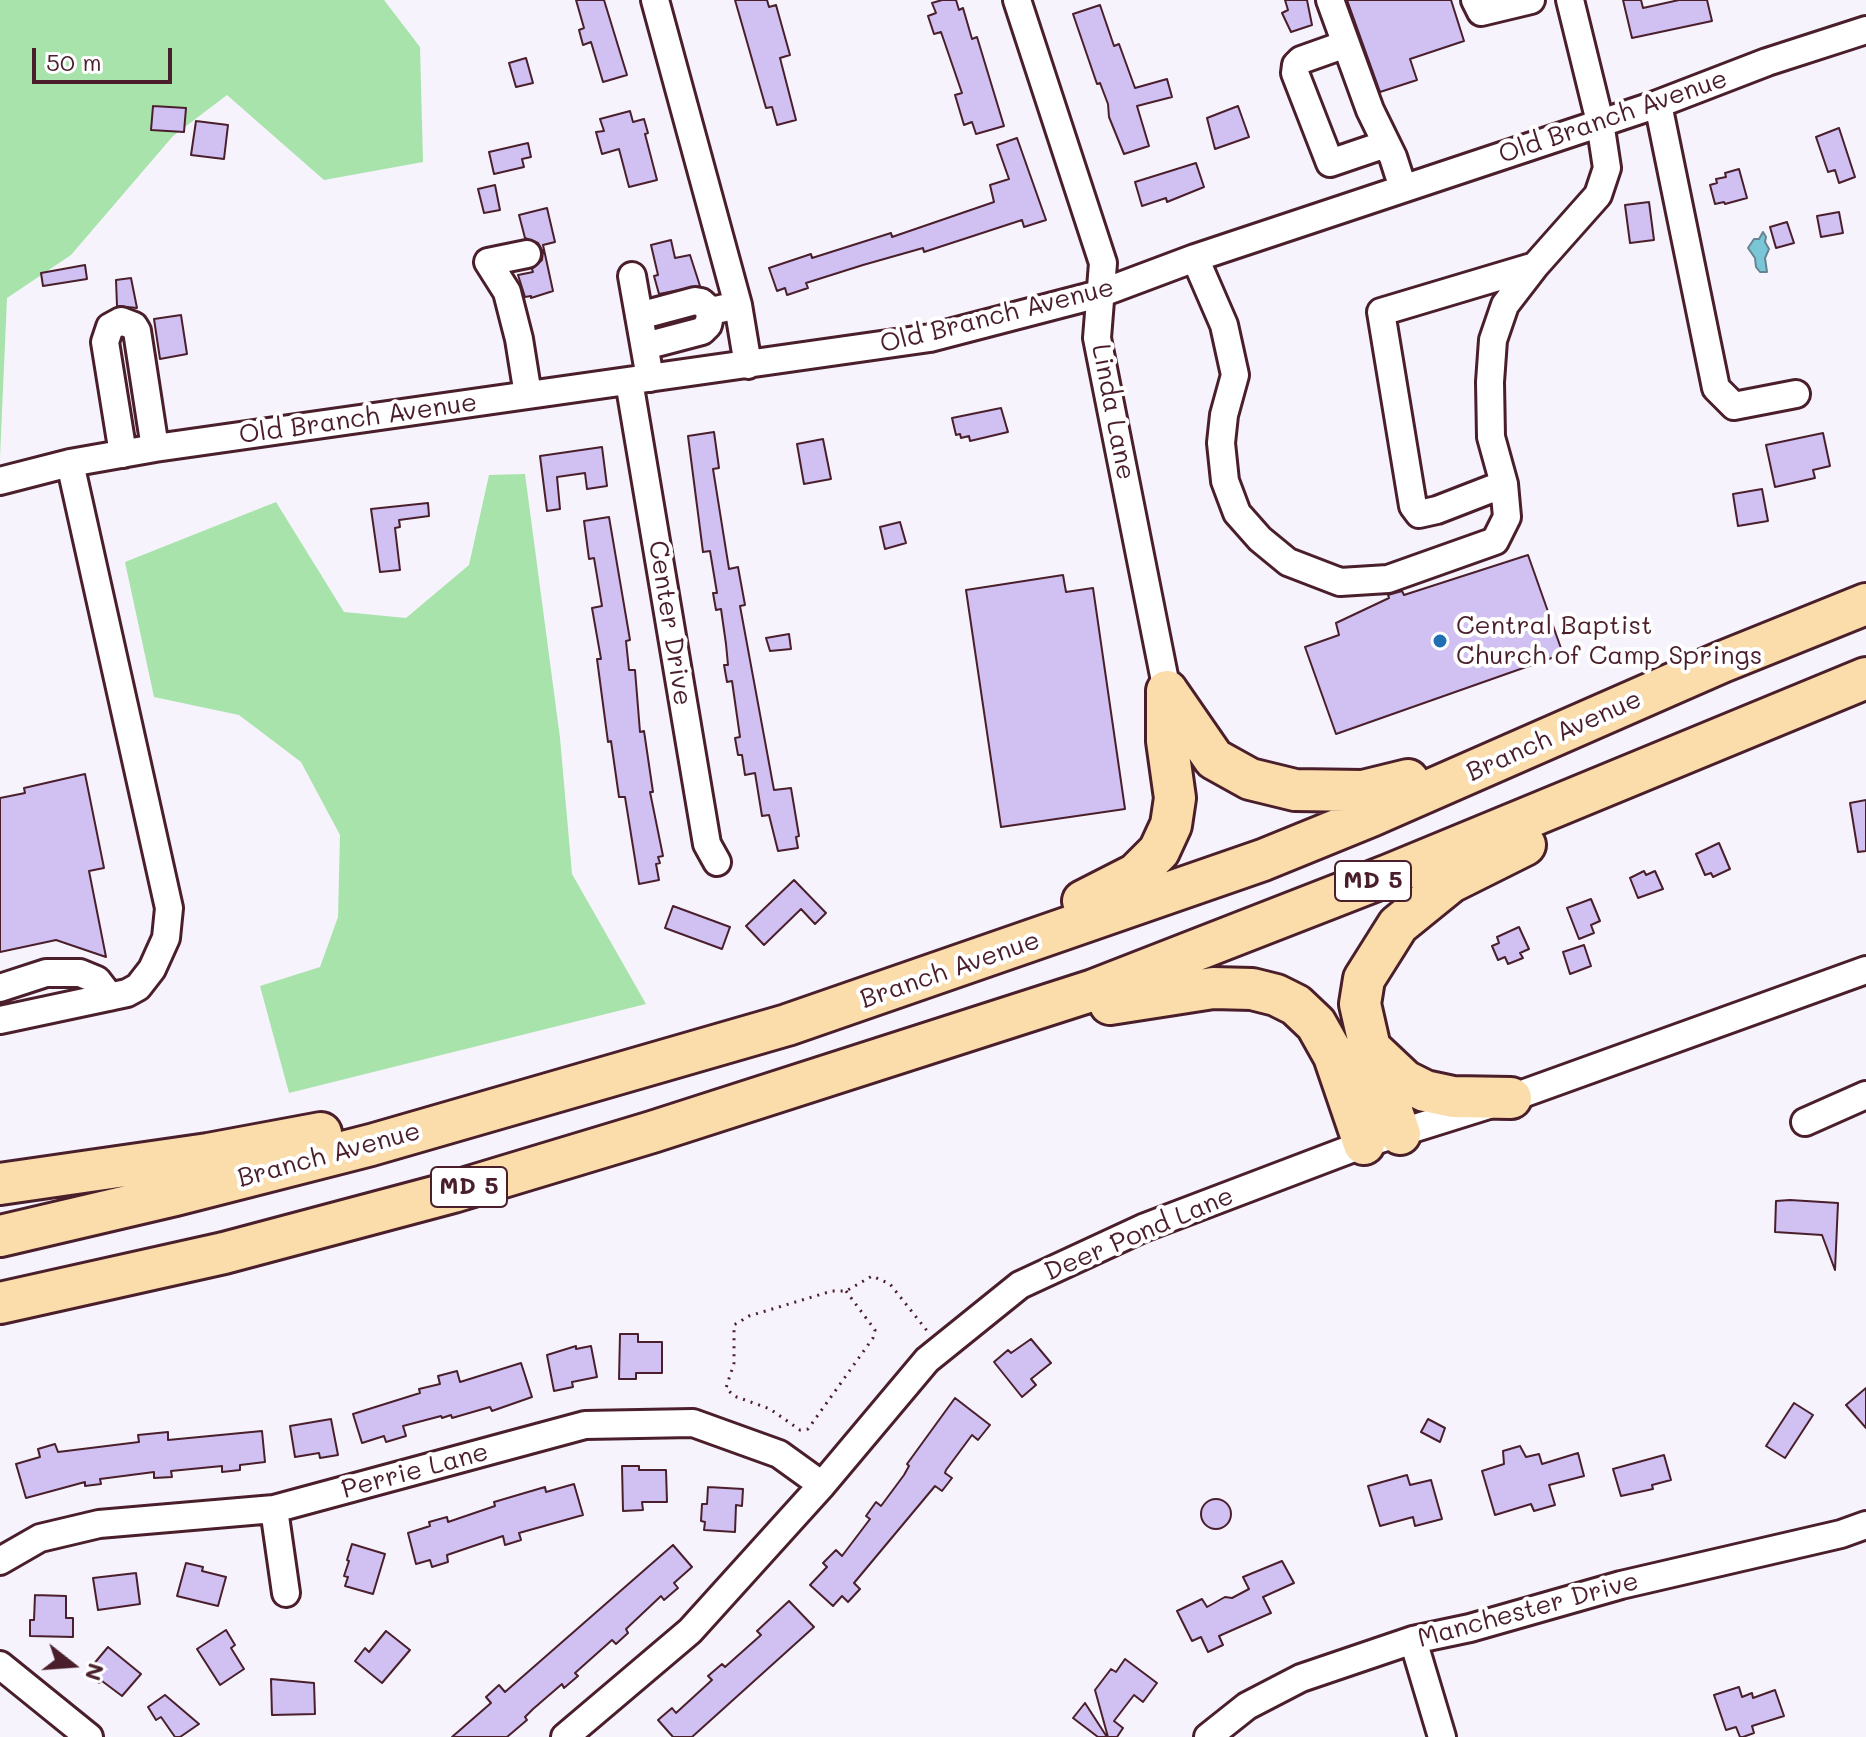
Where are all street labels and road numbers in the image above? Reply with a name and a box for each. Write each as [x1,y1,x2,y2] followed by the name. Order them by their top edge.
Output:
[1494,63,1732,171] street label: Old Branch Avenue
[877,272,1117,360] street label: Old Branch Avenue
[1085,342,1141,482] street label: Linda Lane
[237,387,479,451] street label: Old Branch Avenue
[642,538,698,708] street label: Center Drive
[1462,684,1646,788] street label: Branch Avenue
[1335,861,1411,901] road number: MD 5
[856,925,1044,1015] street label: Branch Avenue
[234,1116,424,1194] street label: Branch Avenue
[431,1167,507,1207] road number: MD 5
[1040,1180,1238,1288] street label: Deer Pond Lane
[338,1436,492,1506] street label: Perrie Lane
[1414,1565,1642,1655] street label: Manchester Drive

